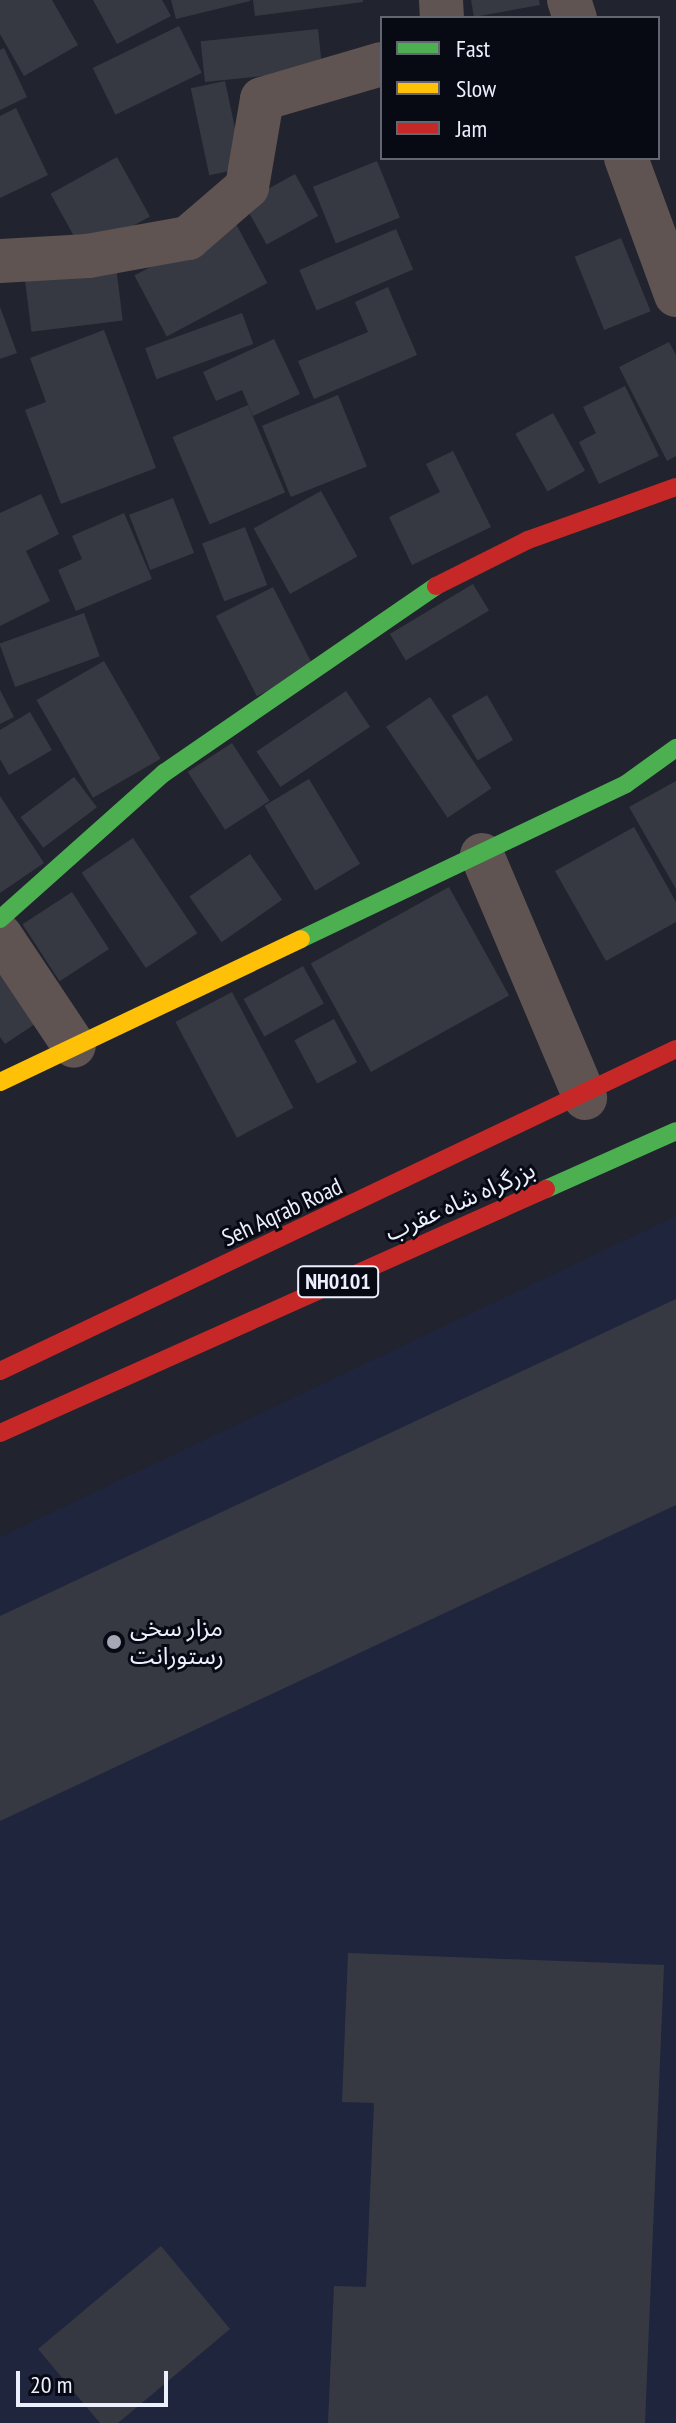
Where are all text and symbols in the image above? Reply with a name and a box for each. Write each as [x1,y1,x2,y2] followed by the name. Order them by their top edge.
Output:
[380,16,660,160] legend
[456,33,490,64] text: Fast
[456,73,496,104] text: Slow
[456,113,487,144] text: Jam
[381,1155,539,1247] street label: بزرگراه شاه عقرب
[217,1171,347,1253] street label: Seh Aqrab Road
[296,1264,380,1300] road number: NH0101
[130,1614,224,1670] place label: مزار سخی رستورانت
[105,1633,123,1651] marker: مزار سخی رستورانت
[20,2355,172,2405] scale bar
[30,2369,72,2400] text: 20 m

